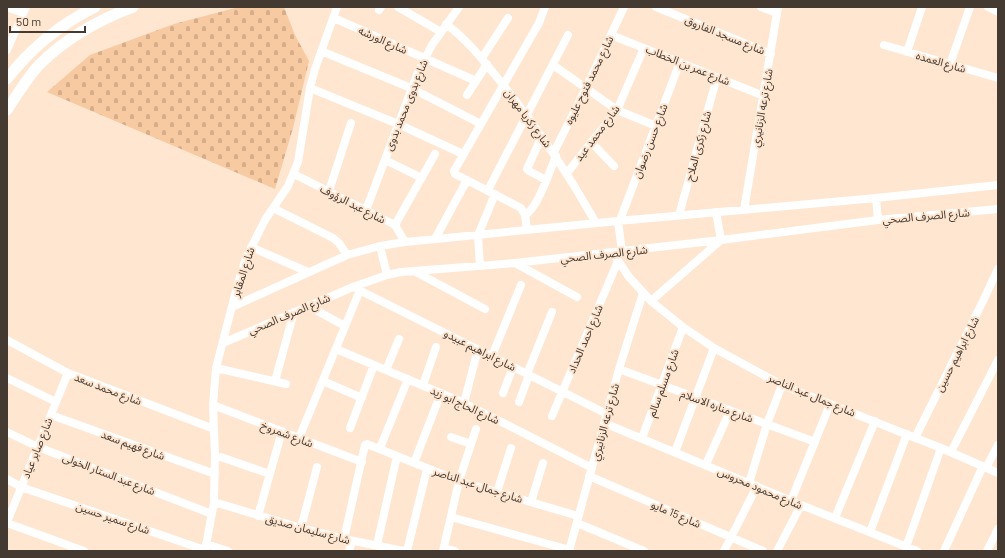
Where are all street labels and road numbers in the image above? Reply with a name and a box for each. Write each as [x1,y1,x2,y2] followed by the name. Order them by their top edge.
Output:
[682,13,768,59] street label: شارع مسجد الفاروق
[356,23,410,58] street label: شارع الورشه
[561,33,618,127] street label: شارع محمد فتوح عليوه
[643,42,733,89] street label: شارع عمر بن الخطاب
[914,48,968,77] street label: شارع العمده
[381,57,432,153] street label: شارع بدوى محمد بدوى
[748,67,778,149] street label: شارع ترعه الزنانيري
[501,86,555,151] street label: شارع زكريا مهران
[629,101,672,181] street label: شارع حسن رضوان
[571,102,624,164] street label: شارع محمد عيد
[682,109,715,183] street label: شارع زكرى الملاح
[318,182,388,228] street label: شارع عبد الرؤوف
[882,205,971,229] street label: شارع الصرف الصحي
[560,242,649,268] street label: شارع الصرف الصحي
[228,245,259,300] street label: شارع المقابر
[246,290,333,340] street label: شارع الصرف الصحي
[564,302,607,376] street label: شارع احمد الحداد
[932,314,984,395] street label: شارع ابراهيم حسين
[441,326,519,376] street label: شارع ابراهيم عبيدو
[644,347,684,420] street label: شارع مسلم سالم
[72,370,144,409] street label: شارع محمد سعد
[765,370,858,421] street label: شارع جمال عبد الناصر
[588,381,625,463] street label: شارع ترعه الزنانيري
[428,383,502,428] street label: شارع الحاج ابو زيد
[678,386,756,427] street label: شارع مناره الاسلام
[18,415,57,481] street label: شارع صابر عياد
[258,418,315,451] street label: شارع شمروخ
[99,427,167,465] street label: شارع فهيم سعد
[60,450,158,499] street label: شارع عبد الستار الخولى
[430,464,525,507] street label: شارع جمال عبد الناصر
[715,464,805,513] street label: شارع محمود محروس
[649,497,703,532] street label: شارع 15 مايو
[74,499,152,538] street label: شارع سمير حسين
[264,511,352,548] street label: شارع سليمان صديق

